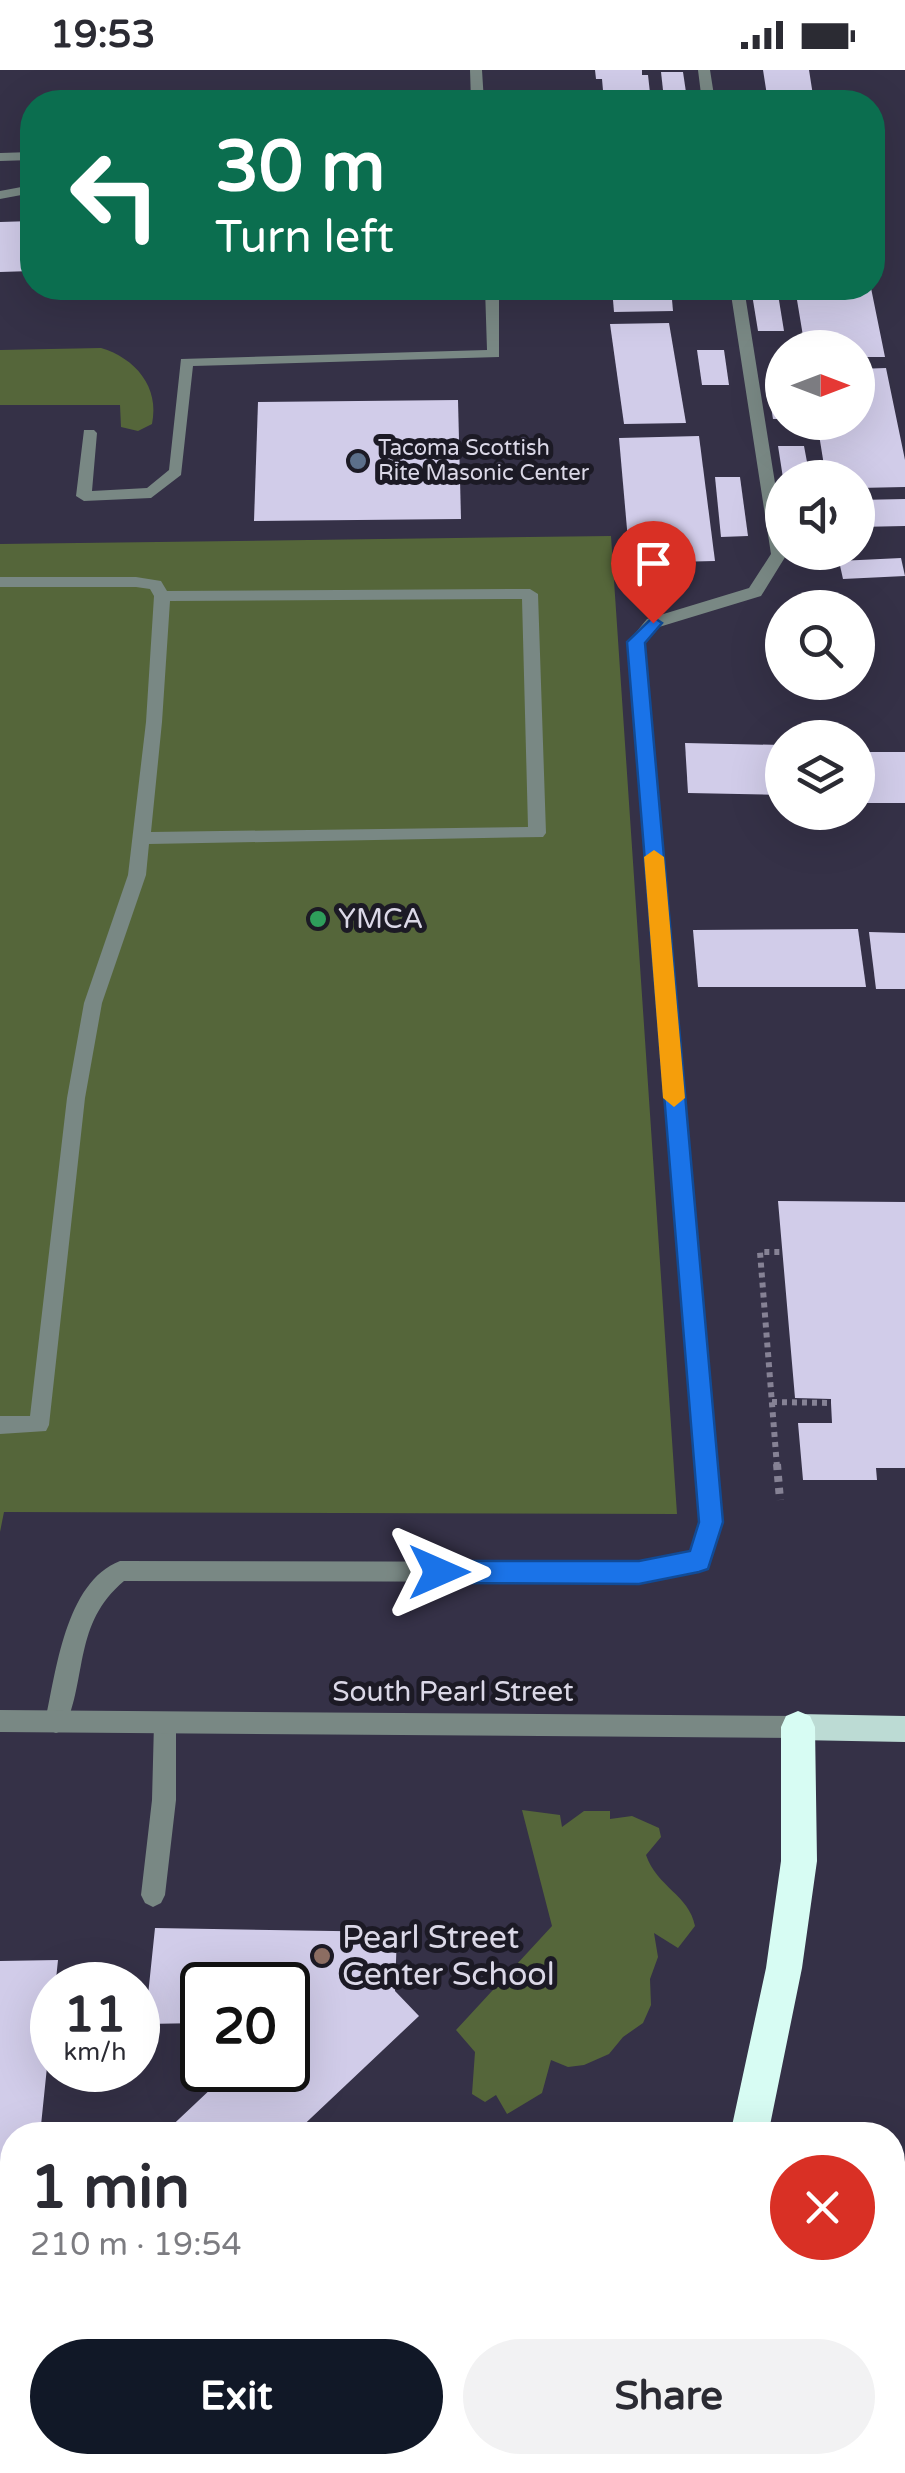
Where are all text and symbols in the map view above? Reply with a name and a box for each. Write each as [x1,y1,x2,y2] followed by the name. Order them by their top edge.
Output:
[50,12,155,58] text: 19:53
[215,126,385,210] text: 30 m
[50,130,180,260] icon: left
[215,211,394,265] text: Turn left
[765,330,875,440] north arrow
[765,330,875,830] map controls
[378,435,590,486] place label: Tacoma Scottish Rite Masonic Center
[347,450,369,472] marker: Tacoma Scottish Rite Masonic Center
[765,460,875,570] button: sound
[611,521,696,624] pin
[626,536,681,591] icon: arrive
[765,590,875,700] button: search
[765,720,875,830] button: layers
[338,902,423,936] place label: YMCA
[307,908,329,930] marker: YMCA
[387,1520,491,1624] position arrow
[332,1675,574,1709] street label: South Pearl Street
[342,1919,555,1994] place label: Pearl Street Center School
[311,1945,333,1967] marker: Pearl Street Center School
[180,1962,310,2092] speed limit sign: 20
[64,1985,126,2045] text: 11
[64,2037,126,2067] text: km/h
[30,2152,190,2224] text: 1 min
[770,2155,875,2260] button: close
[30,2226,242,2264] text: 210 m · 19:54
[30,2339,443,2454] button: Exit
[463,2339,875,2454] button: Share

